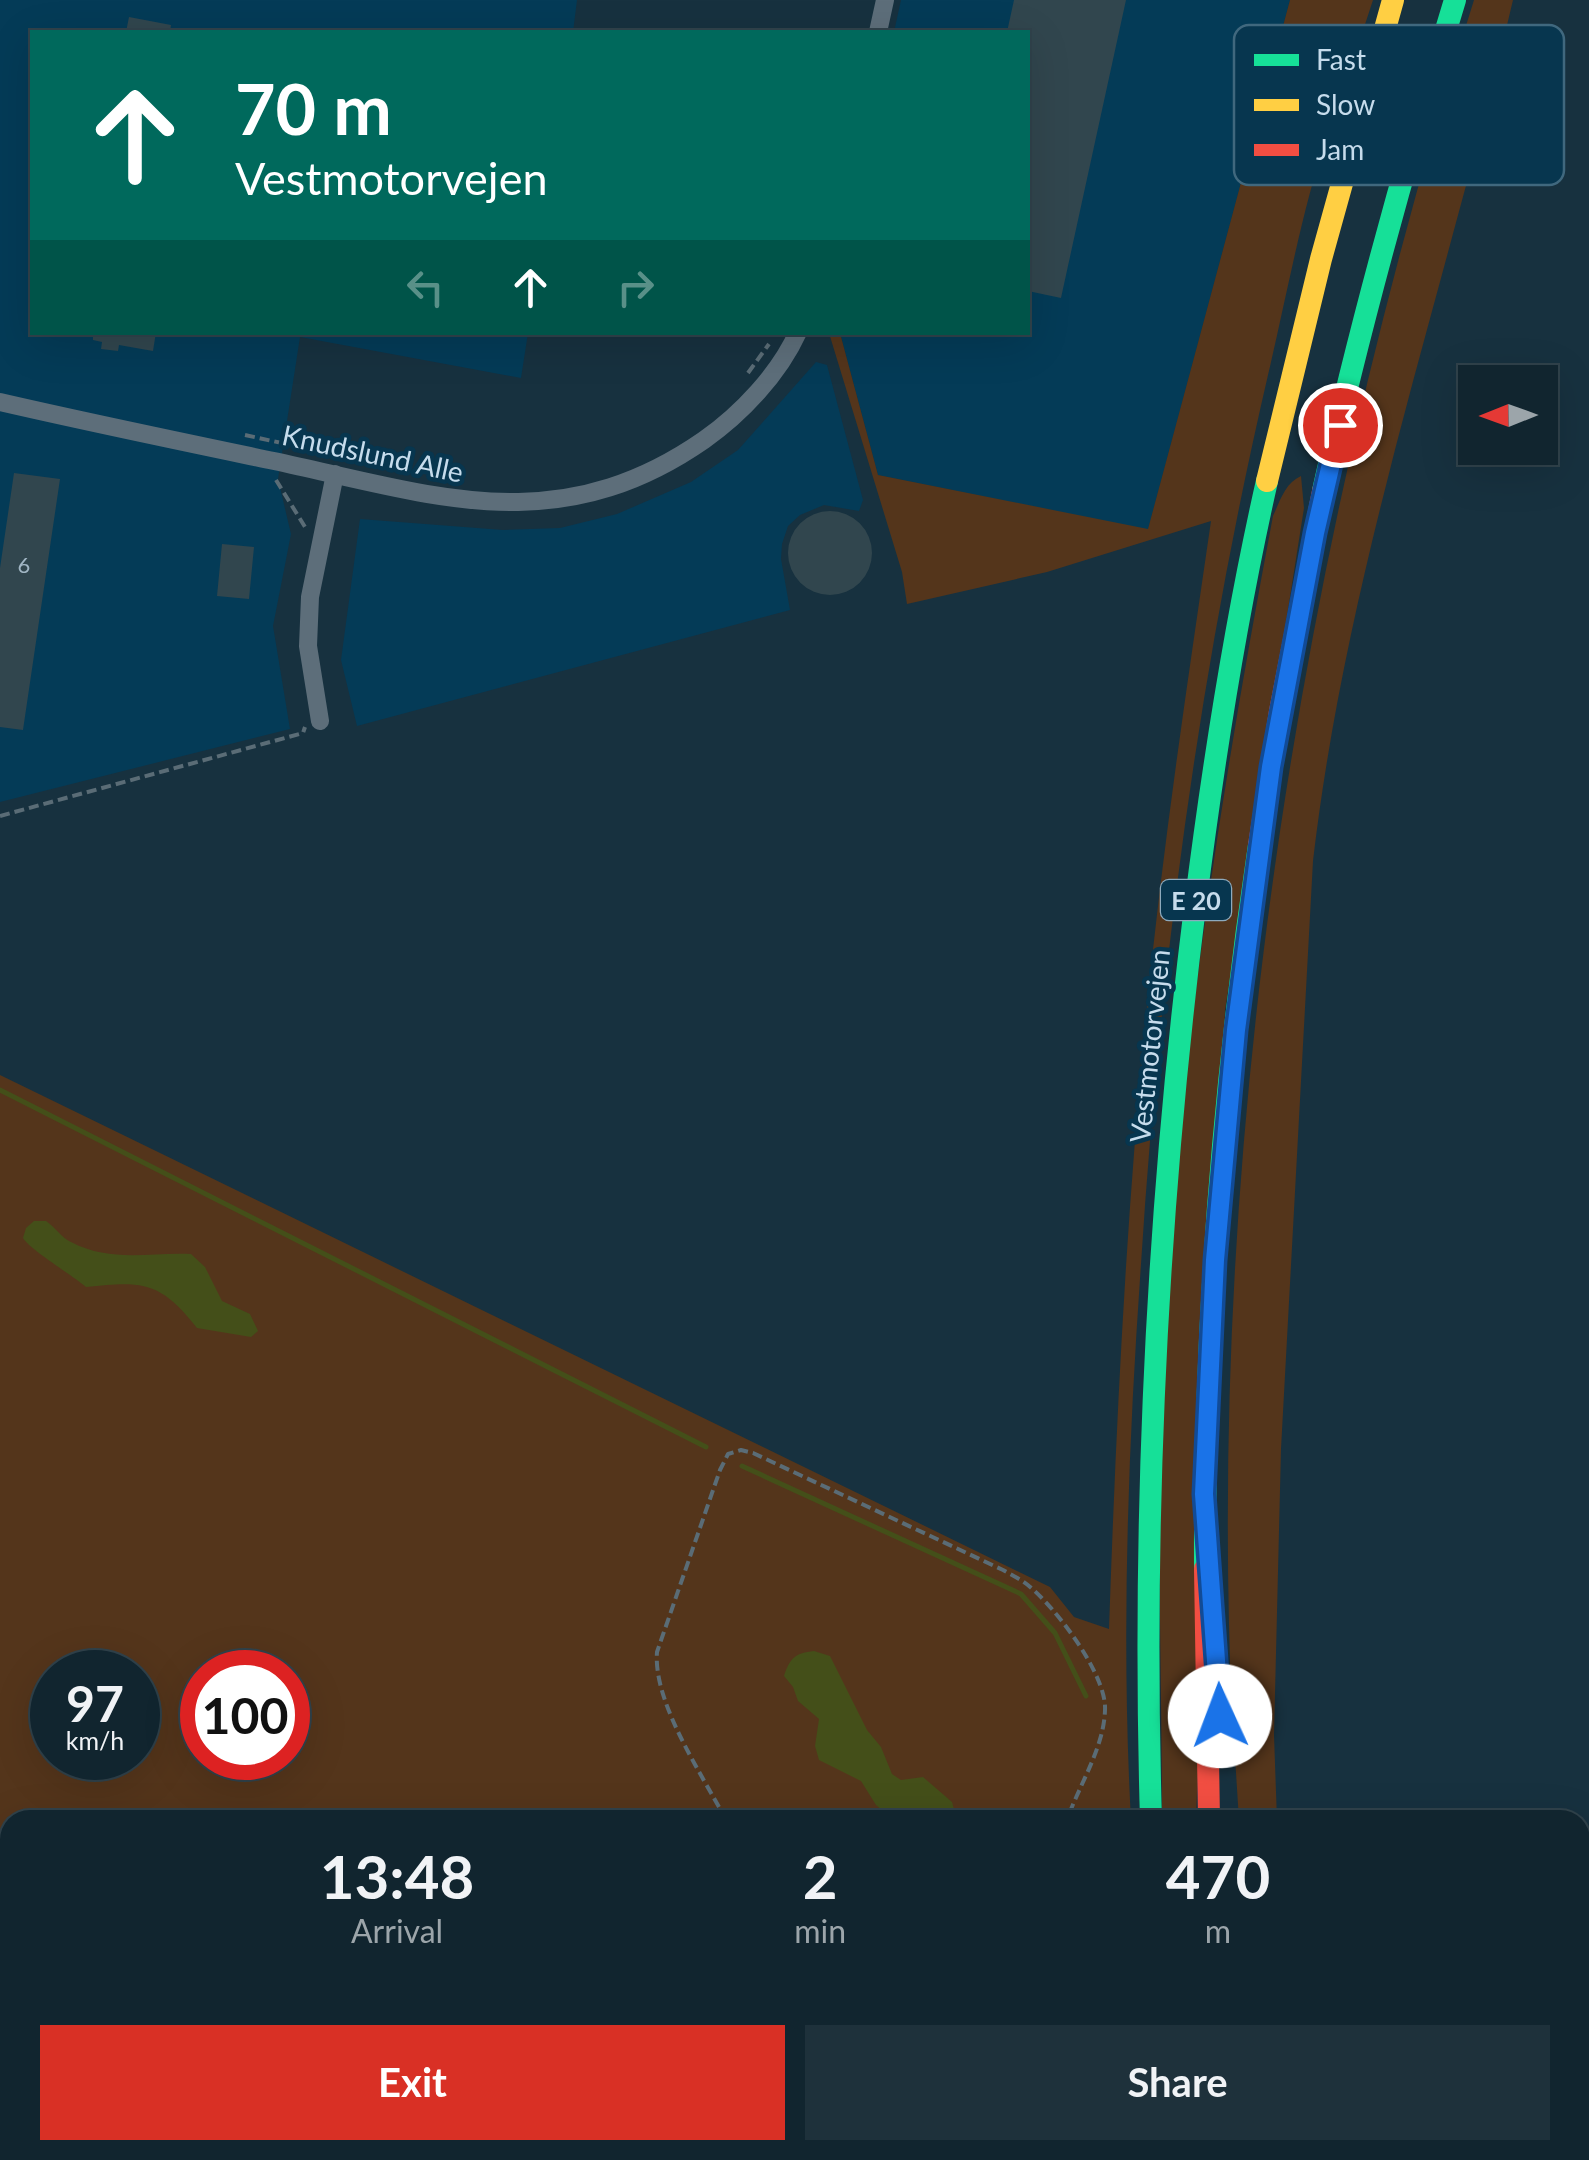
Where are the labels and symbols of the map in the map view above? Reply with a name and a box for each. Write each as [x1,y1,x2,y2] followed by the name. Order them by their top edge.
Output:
[1234,25,1564,185] legend
[1316,42,1366,76] text: Fast
[1316,87,1375,121] text: Slow
[1316,132,1364,166] text: Jam
[1458,365,1558,465] north arrow
[1298,383,1383,468] pin
[279,417,467,489] street label: Knudslund Alle
[18,551,30,578] house number: 6
[1161,880,1231,920] road number: E 20
[1122,948,1176,1144] street label: Vestmotorvejen
[180,1650,310,1780] speed limit sign: 100
[1168,1664,1272,1768] position arrow

